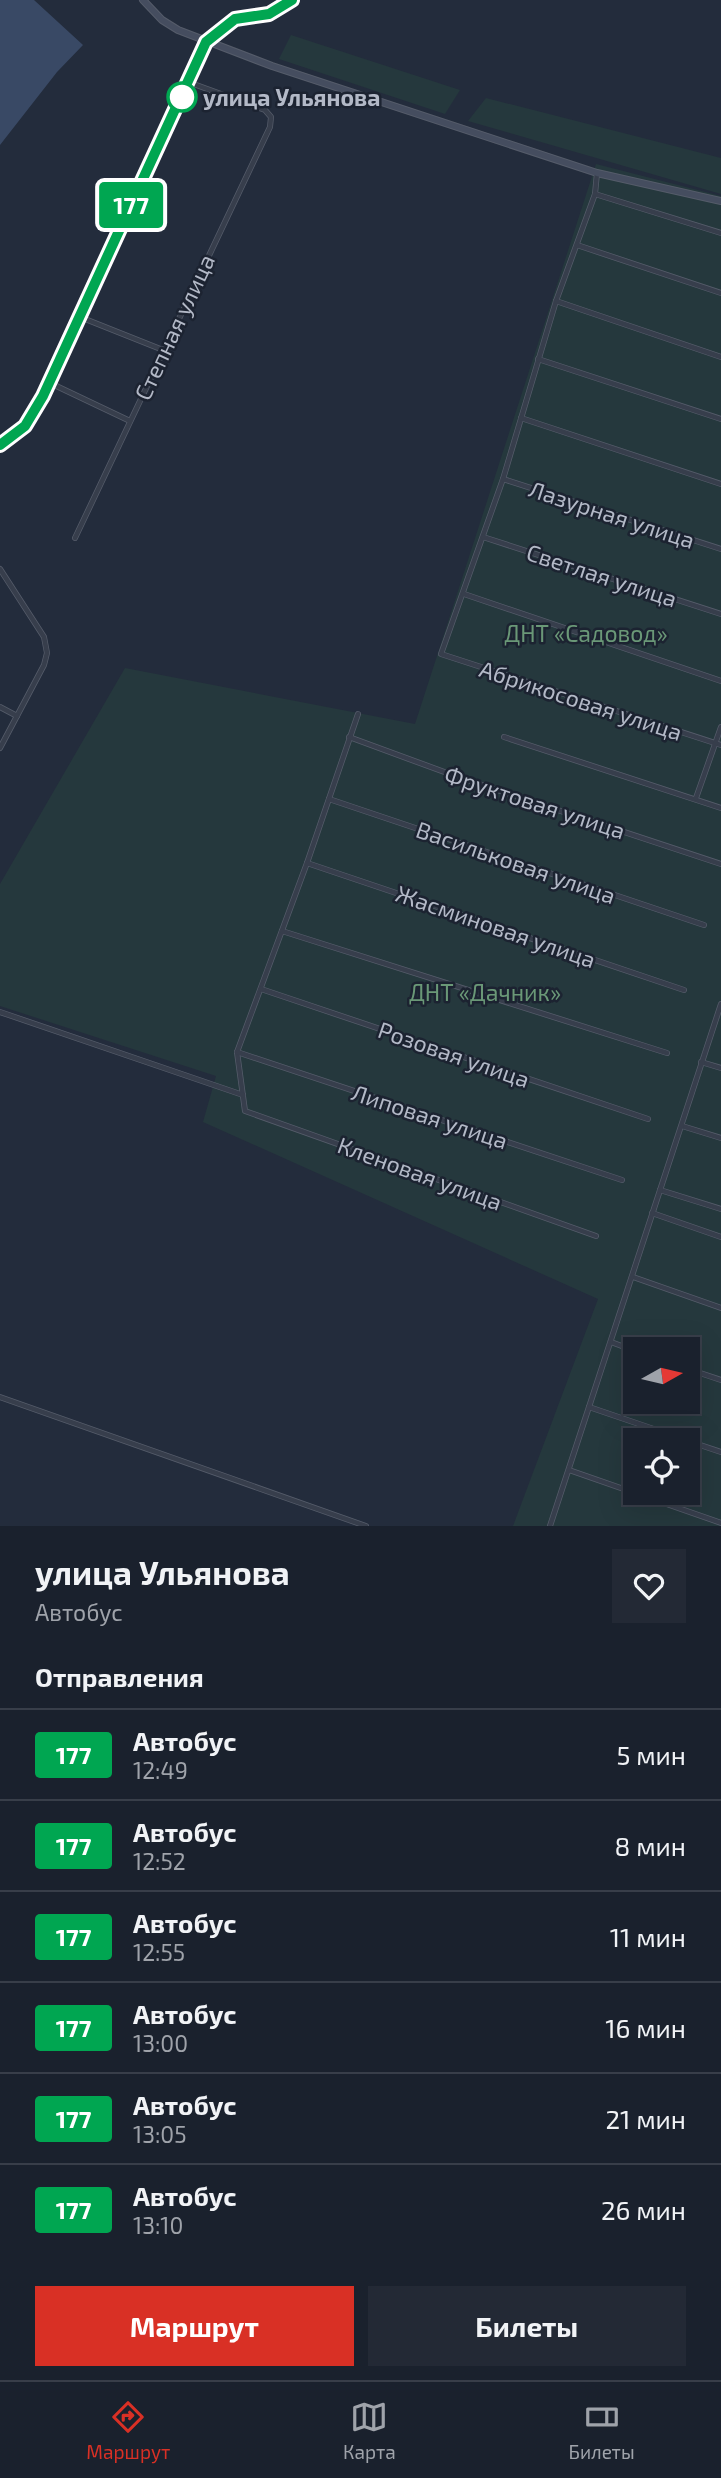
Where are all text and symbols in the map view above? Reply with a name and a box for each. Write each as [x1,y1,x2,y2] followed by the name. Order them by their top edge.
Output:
[167,82,197,112] marker: улица Ульянова
[203,83,380,111] place label: улица Ульянова
[91,182,171,228] line badge: 177
[113,190,149,219] text: 177
[128,250,221,405] street label: Степная улица
[525,474,698,555] street label: Лазурная улица
[523,537,681,613] street label: Светлая улица
[504,619,668,647] park label: ДНТ «Садовод»
[476,654,686,747] street label: Абрикосовая улица
[441,760,629,845] street label: Фруктовая улица
[412,815,619,910] street label: Васильковая улица
[392,879,600,974] street label: Жасминовая улица
[409,978,561,1006] park label: ДНТ «Дачник»
[374,1015,533,1094] street label: Розовая улица
[348,1078,511,1155] street label: Липовая улица
[334,1130,506,1217] street label: Кленовая улица
[623,1337,700,1414] north arrow
[623,1337,700,1505] map controls
[623,1428,700,1505] button: locate
[612,1549,686,1623] button: heart
[35,1552,290,1592] text: улица Ульянова
[35,1598,123,1626] text: Автобус
[35,1661,204,1692] text: Отправления
[133,1725,236,1756] text: Автобус
[616,1739,686,1770] text: 5 мин
[56,1740,91,1769] text: 177
[133,1756,188,1784] text: 12:49
[133,1816,236,1847] text: Автобус
[615,1830,686,1861] text: 8 мин
[56,1831,91,1860] text: 177
[133,1847,186,1875] text: 12:52
[133,1907,236,1938] text: Автобус
[610,1921,686,1952] text: 11 мин
[56,1922,91,1951] text: 177
[133,1938,185,1966] text: 12:55
[133,1998,236,2029] text: Автобус
[605,2012,686,2043] text: 16 мин
[56,2013,91,2042] text: 177
[133,2029,188,2057] text: 13:00
[133,2089,236,2120] text: Автобус
[605,2103,686,2134] text: 21 мин
[56,2104,91,2133] text: 177
[133,2120,187,2148] text: 13:05
[133,2180,236,2211] text: Автобус
[601,2194,686,2225] text: 26 мин
[56,2195,91,2224] text: 177
[133,2211,183,2239] text: 13:10
[35,2286,354,2366] button: Маршрут
[368,2286,686,2366] button: Билеты
[86,2398,170,2463] tab: Маршрут
[343,2398,396,2463] tab: Карта
[569,2398,635,2463] tab: Билеты

